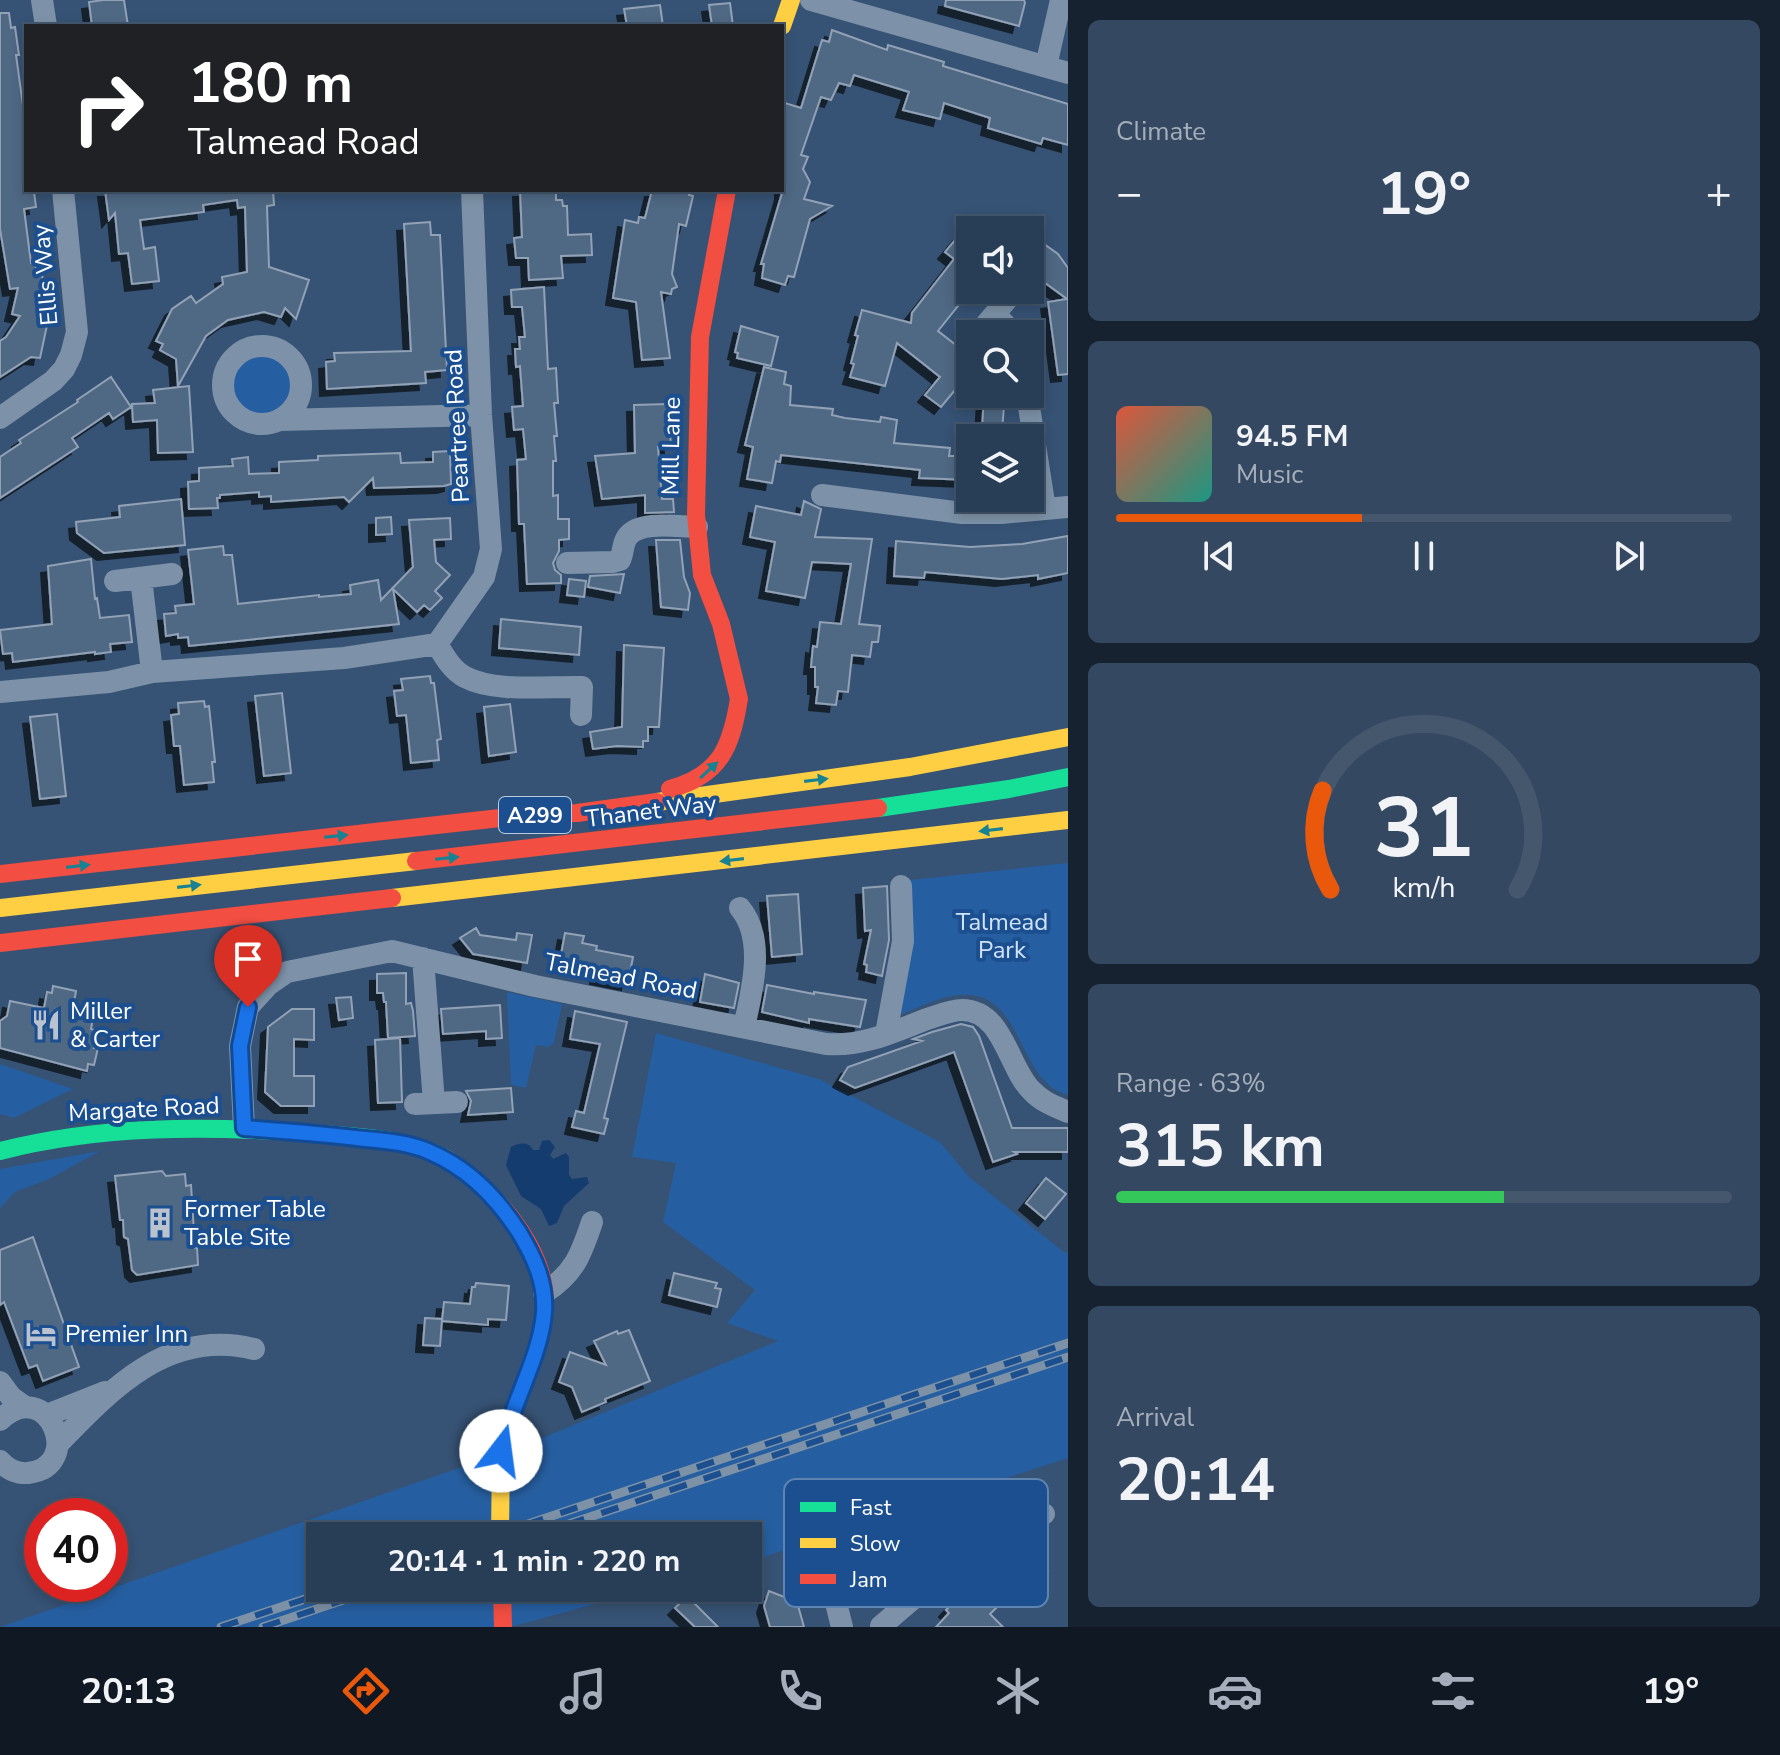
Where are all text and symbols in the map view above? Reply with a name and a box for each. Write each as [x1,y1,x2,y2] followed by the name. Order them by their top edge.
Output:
[188,45,353,122] text: 180 m
[56,56,160,160] icon: right
[1116,114,1206,149] text: Climate
[188,118,420,167] text: Talmead Road
[1377,153,1471,235] text: 19°
[1116,164,1142,224] text: −
[1706,164,1732,224] text: +
[956,216,1044,512] map controls
[956,216,1044,304] button: sound
[25,222,65,327] street label: Ellis Way
[956,320,1044,408] button: search
[437,348,477,504] street label: Peartree Road
[654,396,688,496] street label: Mill Lane
[1236,416,1348,457] text: 94.5 FM
[956,424,1044,512] button: layers
[1236,457,1303,492] text: Music
[1197,534,1241,578] icon: previous
[1402,534,1446,578] icon: pause
[1607,534,1651,578] icon: next
[700,762,719,780] one-way arrow
[1374,771,1474,884] text: 31
[804,773,829,786] one-way arrow
[584,787,719,835] street label: Thanet Way
[499,797,571,833] road number: A299
[978,824,1003,837] one-way arrow
[324,830,349,843] one-way arrow
[435,852,460,865] one-way arrow
[719,853,744,866] one-way arrow
[65,859,90,872] one-way arrow
[1393,868,1455,907] text: km/h
[177,880,202,893] one-way arrow
[956,906,1048,966] park label: Talmead Park
[214,925,282,1007] pin
[226,937,270,981] icon: arrive
[542,946,700,1006] street label: Talmead Road
[70,995,161,1055] place label: Miller & Carter
[29,1008,63,1042] restaurant icon: Miller & Carter
[1116,1066,1266,1101] text: Range · 63%
[68,1089,220,1129] street label: Margate Road
[1116,1105,1325,1187] text: 315 km
[184,1193,326,1253] place label: Former Table Table Site
[143,1206,177,1240] building icon: Former Table Table Site
[24,1317,58,1351] hotel icon: Premier Inn
[65,1318,188,1350] place label: Premier Inn
[1116,1400,1194,1435] text: Arrival
[459,1409,543,1493] position arrow
[1116,1439,1275,1521] text: 20:14
[784,1479,1048,1607] legend
[850,1493,892,1523] text: Fast
[24,1498,128,1602] speed limit sign: 40
[850,1529,901,1559] text: Slow
[388,1541,680,1582] text: 20:14 · 1 min · 220 m
[849,1565,888,1595] text: Jam
[338,1663,394,1719] icon: directions
[555,1663,611,1719] icon: music
[772,1663,828,1719] icon: phone
[990,1663,1046,1719] icon: climate
[1207,1663,1263,1719] icon: car
[1425,1663,1481,1719] icon: filters
[81,1667,176,1716] text: 20:13
[1642,1667,1699,1716] text: 19°

